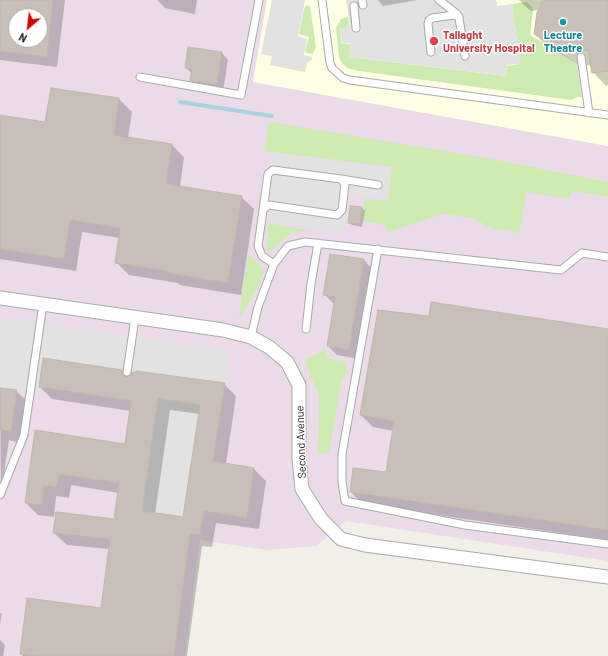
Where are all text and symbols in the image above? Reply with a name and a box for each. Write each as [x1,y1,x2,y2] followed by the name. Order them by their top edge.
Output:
[8,8,48,48] north arrow
[558,17,568,27] marker: Lecture Theatre
[443,28,535,54] place label: Tallaght University Hospital
[544,28,582,54] place label: Lecture Theatre
[16,31,29,46] text: N
[428,35,440,47] marker: Tallaght University Hospital
[293,405,309,479] street label: Second Avenue

